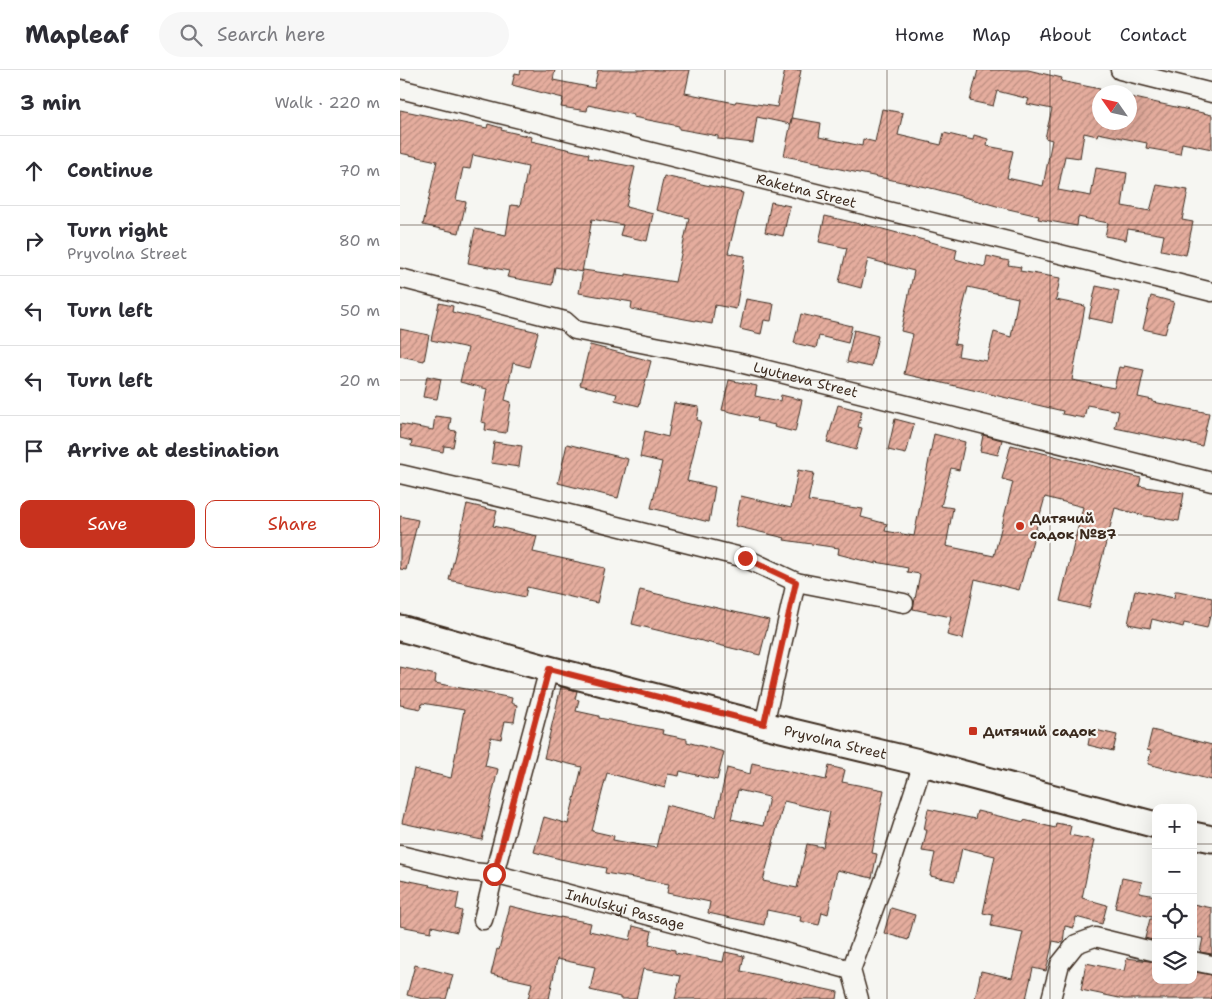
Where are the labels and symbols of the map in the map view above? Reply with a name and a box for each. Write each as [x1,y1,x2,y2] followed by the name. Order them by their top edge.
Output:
[1092,85,1137,130] north arrow
[755,169,858,212] street label: Raketna Street
[752,358,860,401] street label: Lyutneva Street
[1030,509,1117,543] place label: Дитячий садок №87
[1014,520,1026,532] marker: Дитячий садок №87
[734,547,757,570] route end
[782,721,889,763] street label: Pryvolna Street
[983,722,1097,740] place label: Дитячий садок
[967,725,979,737] marker: Дитячий садок
[483,863,506,886] route start
[564,885,687,934] street label: Inhulskyi Passage

